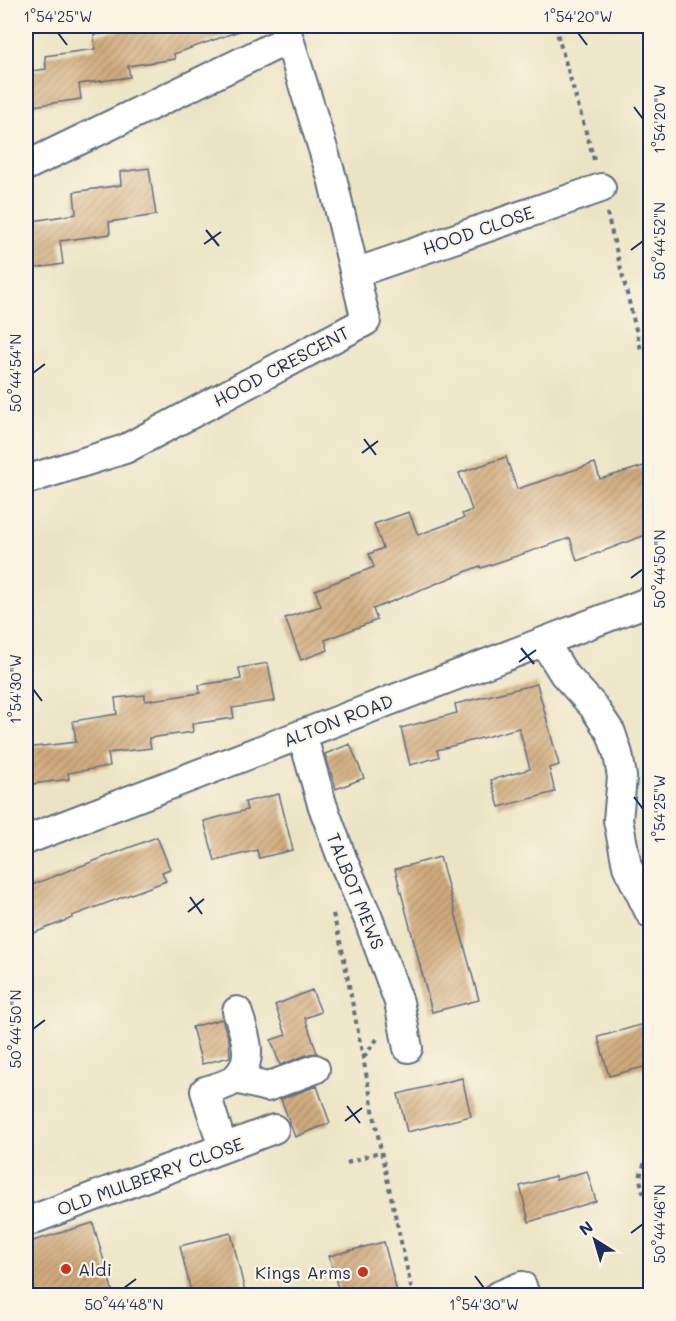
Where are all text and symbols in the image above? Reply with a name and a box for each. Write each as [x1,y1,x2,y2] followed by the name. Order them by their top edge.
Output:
[24,6,92,26] text: 1°54'25"W
[543,6,613,26] text: 1°54'20"W
[649,84,669,154] text: 1°54'20"W
[419,200,537,260] street label: HOOD CLOSE
[649,202,669,280] text: 50°44'52"N
[209,320,353,412] street label: HOOD CRESCENT
[5,334,25,412] text: 50°44'54"N
[649,529,669,609] text: 50°44'50"N
[5,654,25,724] text: 1°54'30"W
[280,688,396,752] street label: ALTON ROAD
[649,775,669,843] text: 1°54'25"W
[322,829,390,953] street label: TALBOT MEWS
[5,989,25,1069] text: 50°44'50"N
[53,1131,247,1221] street label: OLD MULBERRY CLOSE
[649,1185,669,1263] text: 50°44'46"N
[565,1210,625,1270] north arrow
[574,1216,597,1240] text: N
[78,1257,112,1281] place label: Aldi
[255,1260,351,1284] place label: Kings Arms
[59,1262,73,1276] marker: Aldi
[356,1265,370,1279] marker: Kings Arms
[85,1294,163,1314] text: 50°44'48"N
[449,1294,519,1314] text: 1°54'30"W

